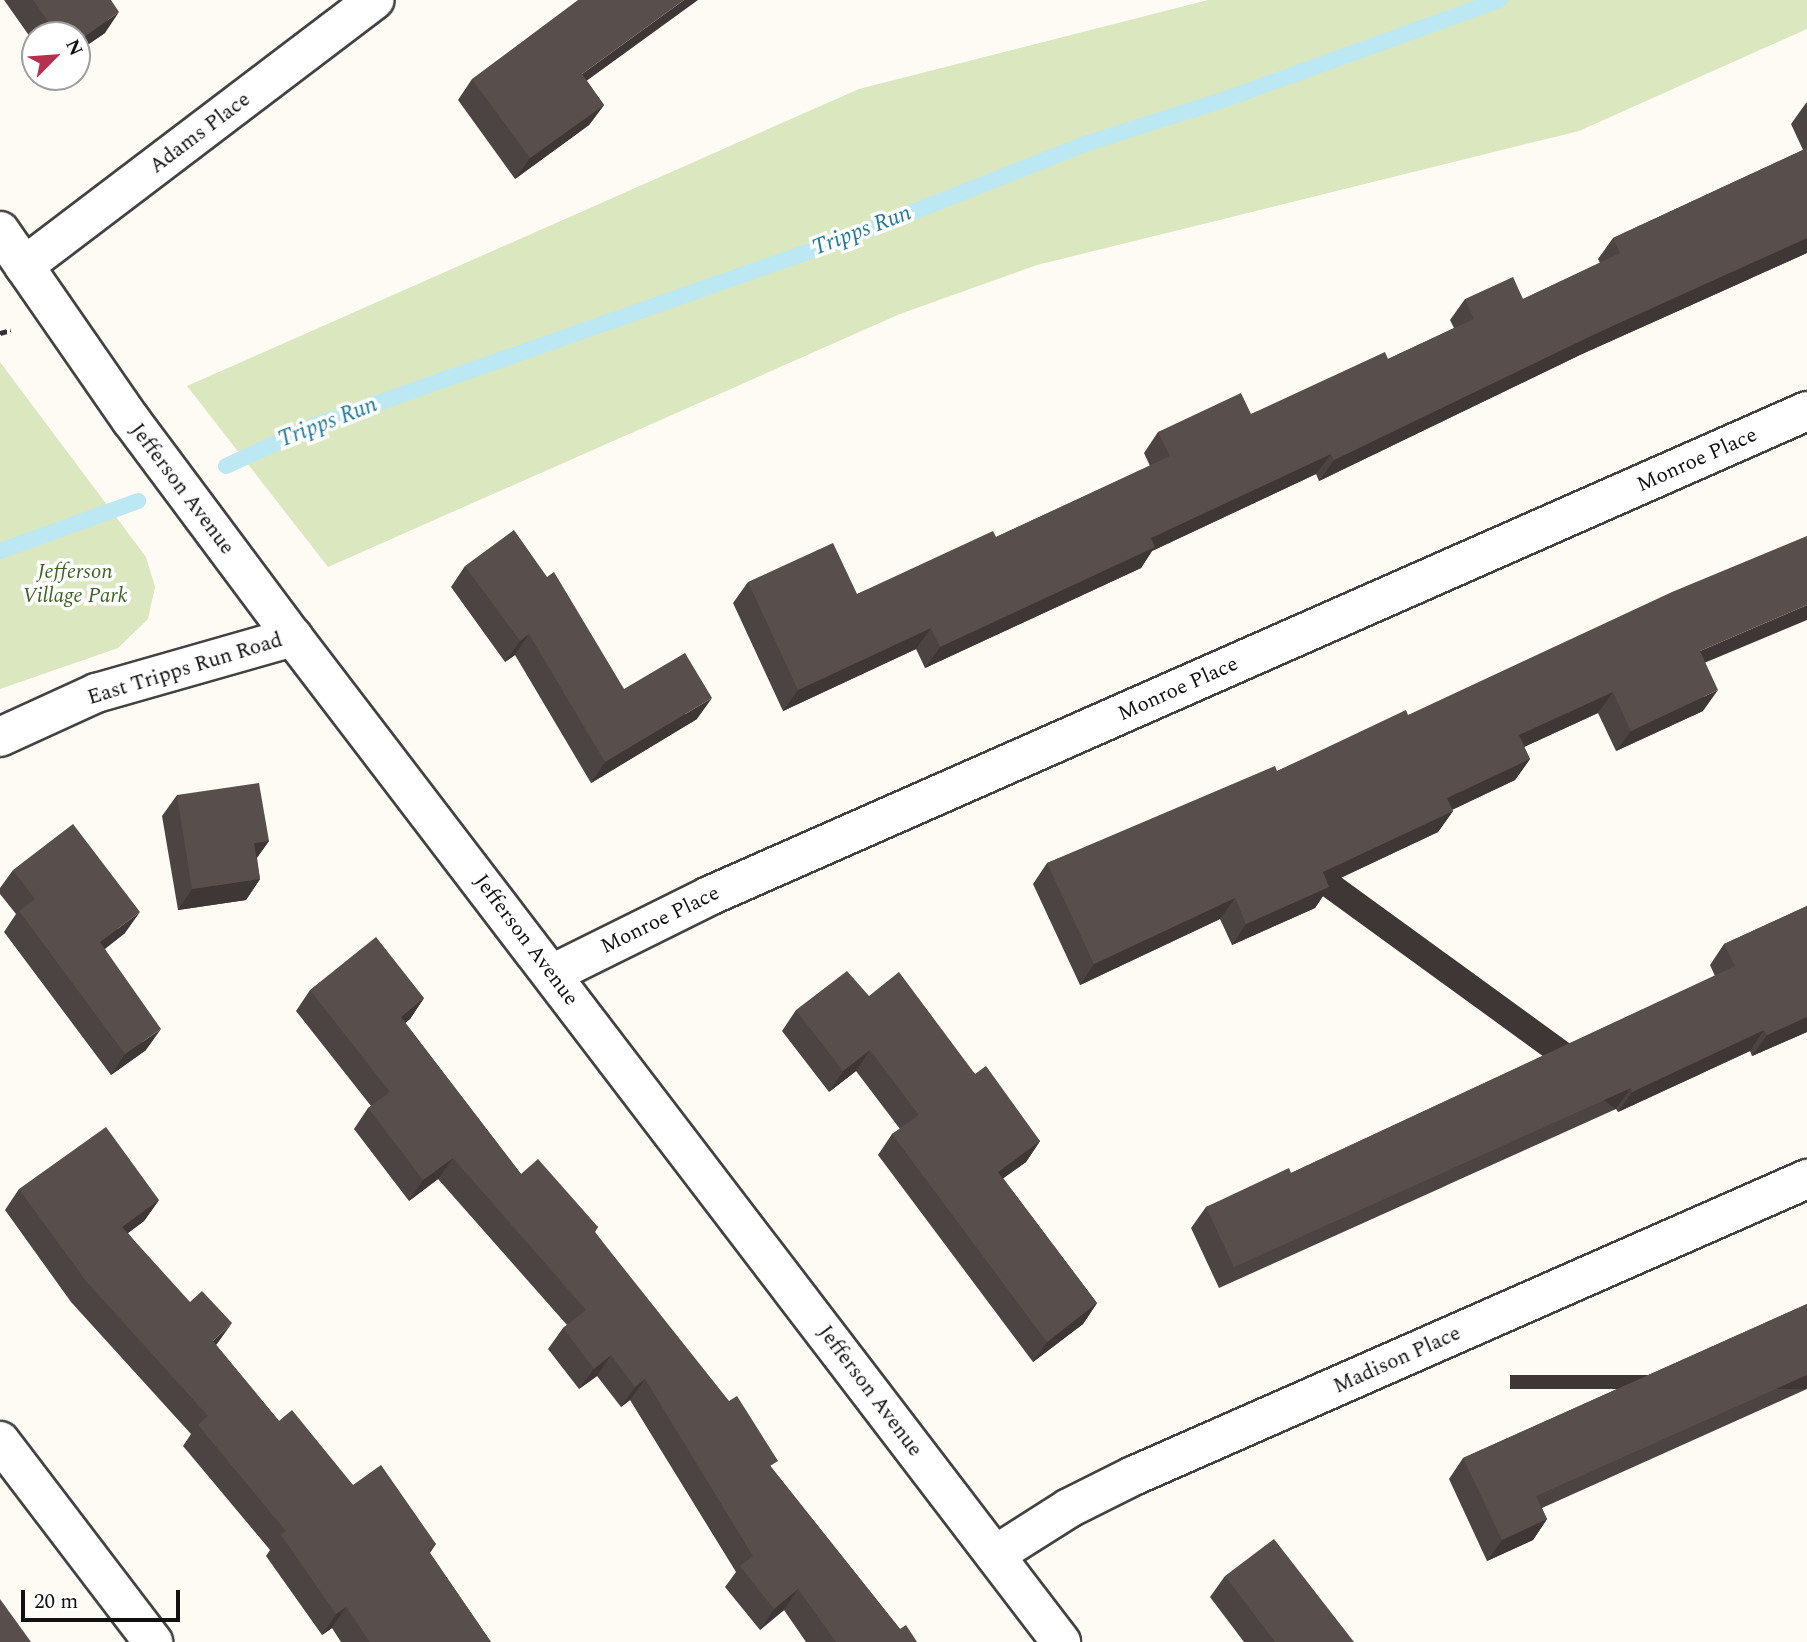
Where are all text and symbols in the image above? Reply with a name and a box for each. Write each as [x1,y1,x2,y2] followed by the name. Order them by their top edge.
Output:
[21,21,91,91] north arrow
[57,35,90,61] text: N
[145,87,255,179] street label: Adams Place
[809,199,915,263] water label: Tripps Run
[275,391,381,455] water label: Tripps Run
[124,418,240,560] street label: Jefferson Avenue
[1633,422,1761,498] street label: Monroe Place
[22,559,128,609] park label: Jefferson Village Park
[84,627,286,711] street label: East Tripps Run Road
[1114,651,1242,727] street label: Monroe Place
[468,869,584,1011] street label: Jefferson Avenue
[597,880,723,960] street label: Monroe Place
[812,1320,928,1462] street label: Jefferson Avenue
[1329,1321,1465,1399] street label: Madison Place
[24,1576,184,1620] scale bar
[34,1586,78,1618] text: 20 m

